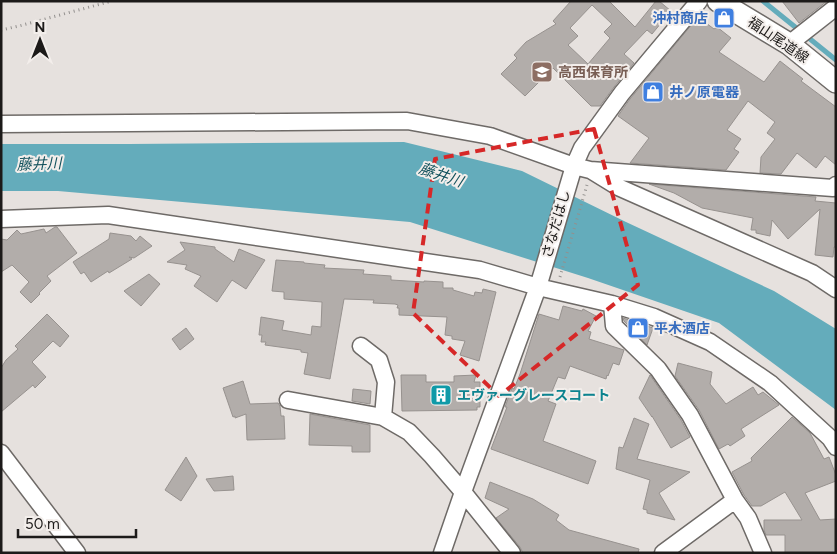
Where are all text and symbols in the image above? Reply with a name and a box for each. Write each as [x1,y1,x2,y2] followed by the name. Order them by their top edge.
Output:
[712,6,736,30] shop icon: 沖村商店
[652,10,708,27] place label: 沖村商店
[744,13,812,67] street label: 福山尾道線
[15,15,65,65] north arrow
[35,19,45,36] text: N
[530,60,554,84] school or university icon: 高西保育所
[558,64,628,81] place label: 高西保育所
[641,80,665,104] shop icon: 井ノ原電器
[669,84,740,101] place label: 井ノ原電器
[16,154,64,174] water label: 藤井川
[417,159,467,191] water label: 藤井川
[538,188,574,260] street label: さなだはし
[626,316,650,340] shop icon: 平木酒店
[654,320,710,337] place label: 平木酒店
[429,383,453,407] building icon: エヴァーグレースコート
[457,387,610,404] place label: エヴァーグレースコート
[18,506,135,538] scale bar
[25,515,60,533] text: 50 m

